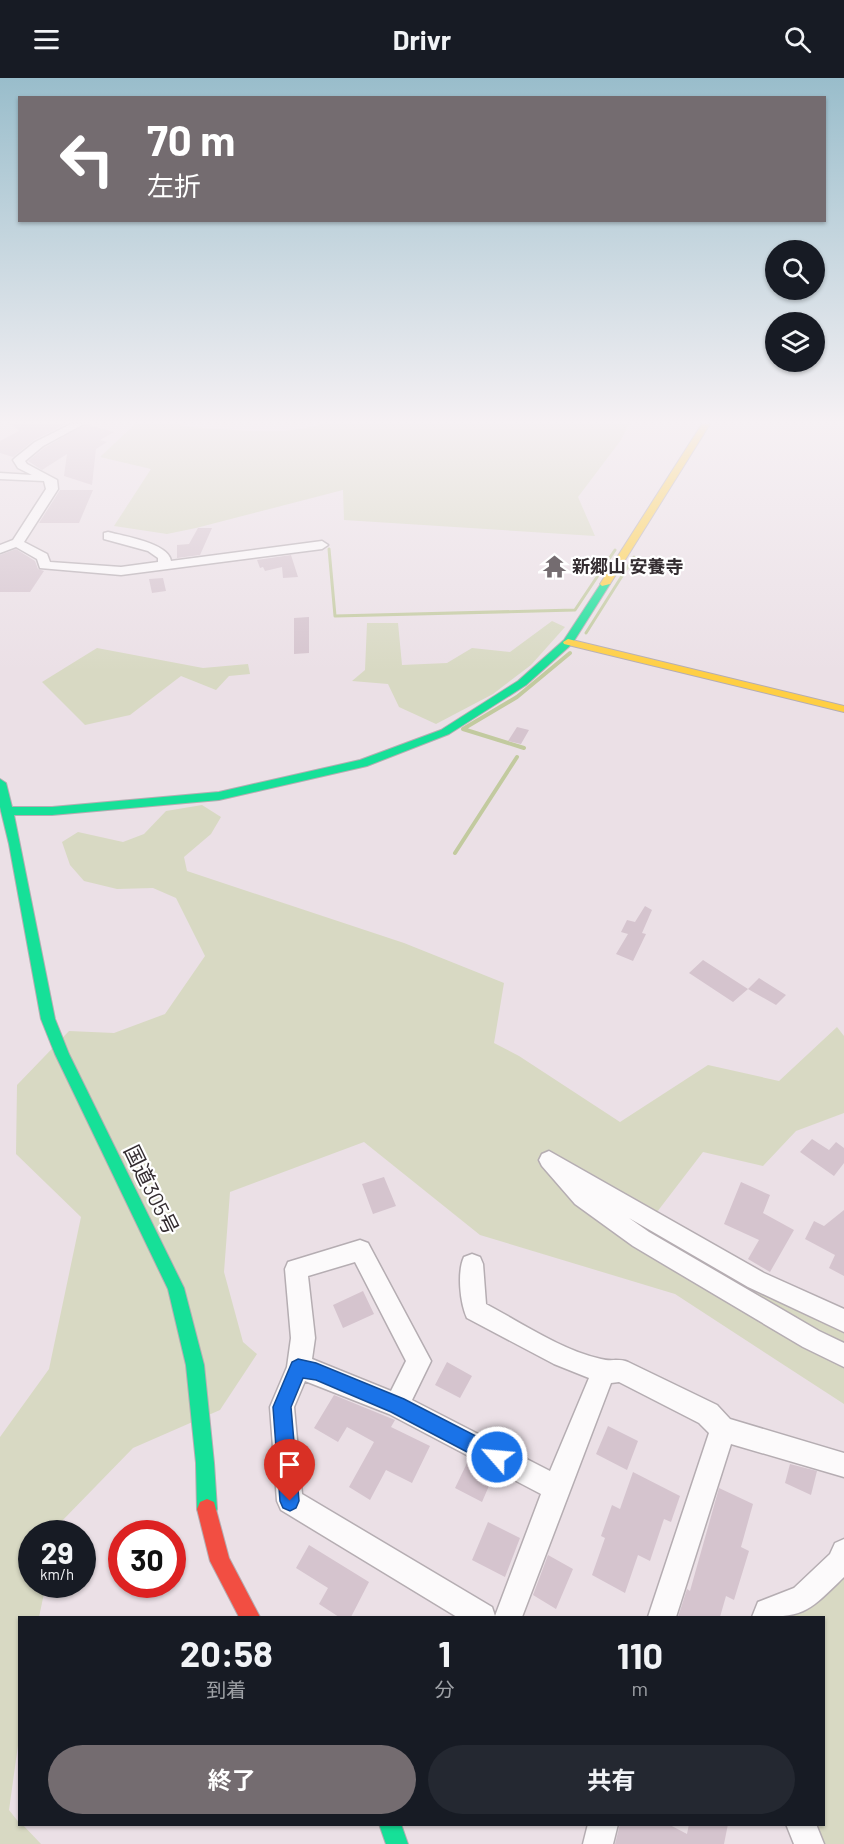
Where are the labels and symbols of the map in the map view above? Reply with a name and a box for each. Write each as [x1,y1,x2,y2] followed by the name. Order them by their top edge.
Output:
[541,554,567,580] temple icon: 新郷山 安養寺
[572,555,684,577] place label: 新郷山 安養寺
[120,1141,185,1238] street label: 国道305号
[465,1425,529,1489] position arrow
[264,1439,315,1501] pin
[108,1520,186,1598] speed limit sign: 30

